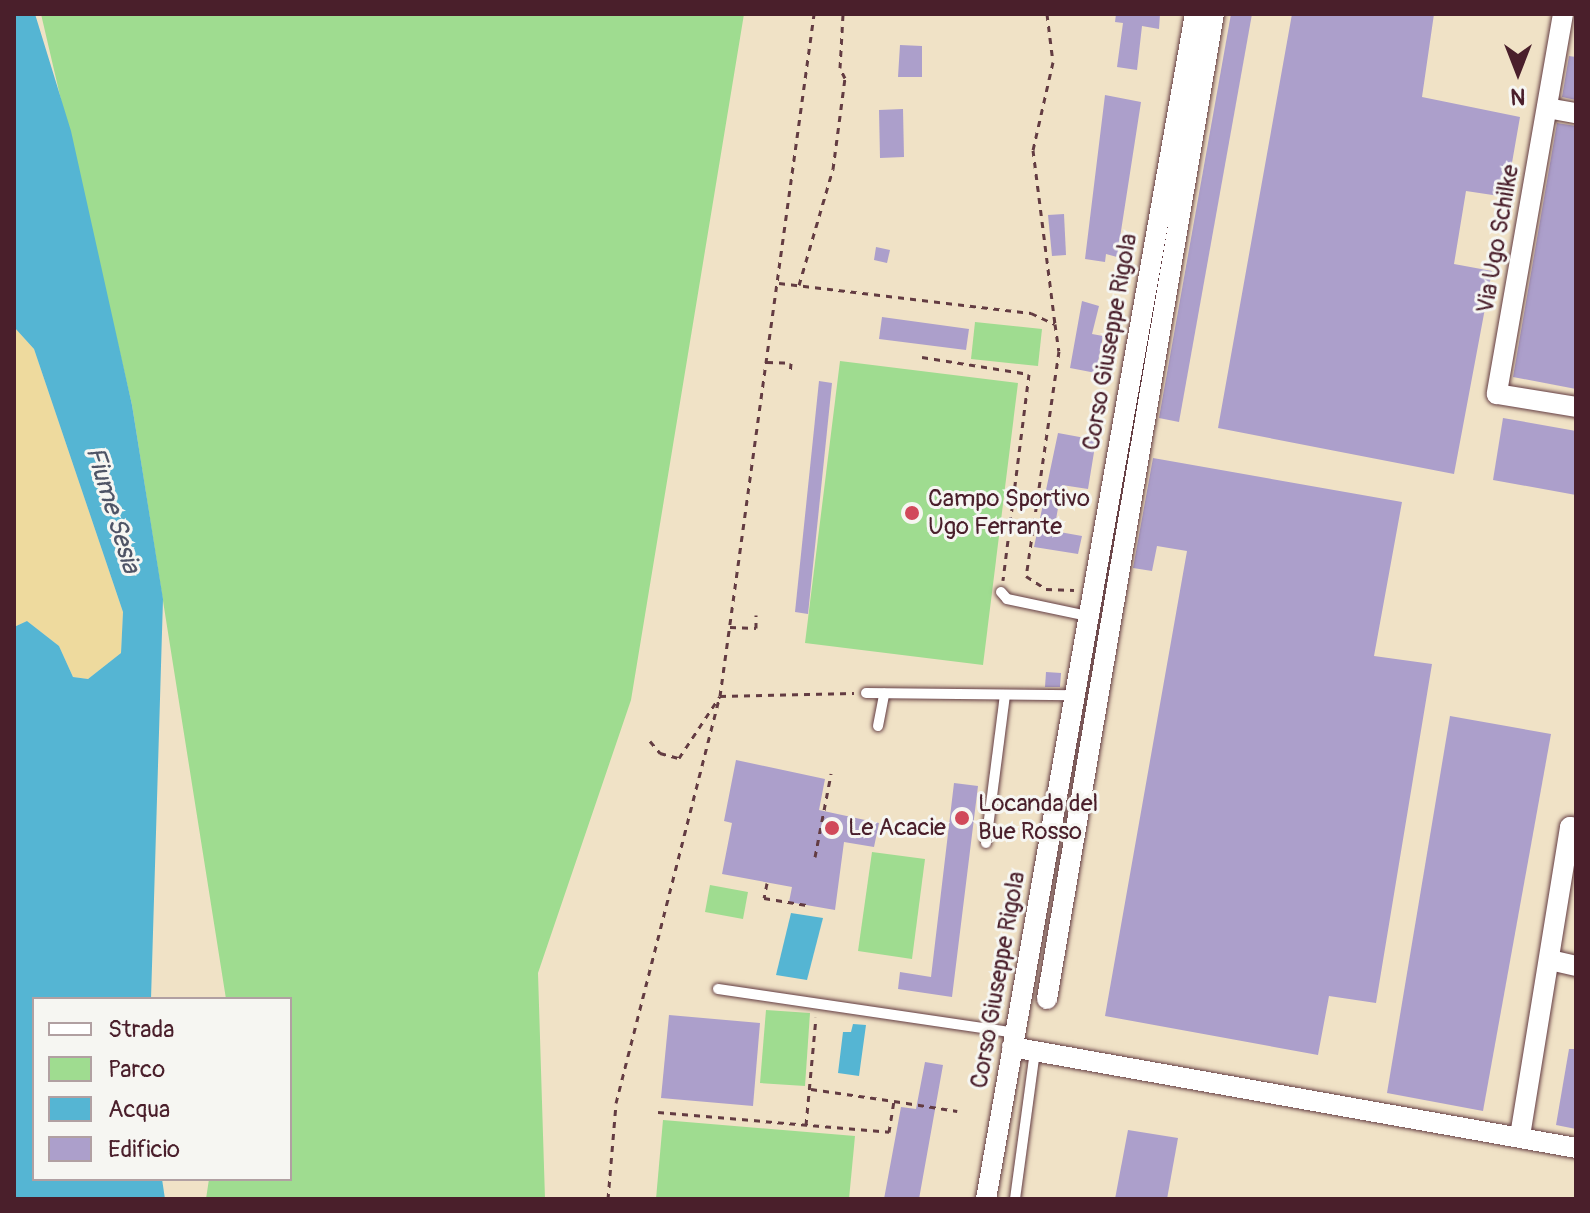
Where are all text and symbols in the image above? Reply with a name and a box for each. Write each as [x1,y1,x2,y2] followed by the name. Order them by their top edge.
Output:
[1478,32,1558,112] north arrow
[1511,82,1525,110] text: N
[1471,162,1525,316] street label: Via Ugo Schilke
[1077,231,1143,453] street label: Corso Giuseppe Rigola
[78,443,146,577] water label: Fiume Sesia
[928,485,1090,541] place label: Campo Sportivo Ugo Ferrante
[903,504,921,522] marker: Campo Sportivo Ugo Ferrante
[978,790,1098,846] place label: Locanda del Bue Rosso
[953,809,971,827] marker: Locanda del Bue Rosso
[848,814,946,842] place label: Le Acacie
[823,819,841,837] marker: Le Acacie
[965,869,1031,1091] street label: Corso Giuseppe Rigola
[32,997,292,1181] legend
[108,1015,174,1044] text: Strada
[108,1055,165,1084] text: Parco
[108,1095,170,1124] text: Acqua
[108,1135,180,1164] text: Edificio

